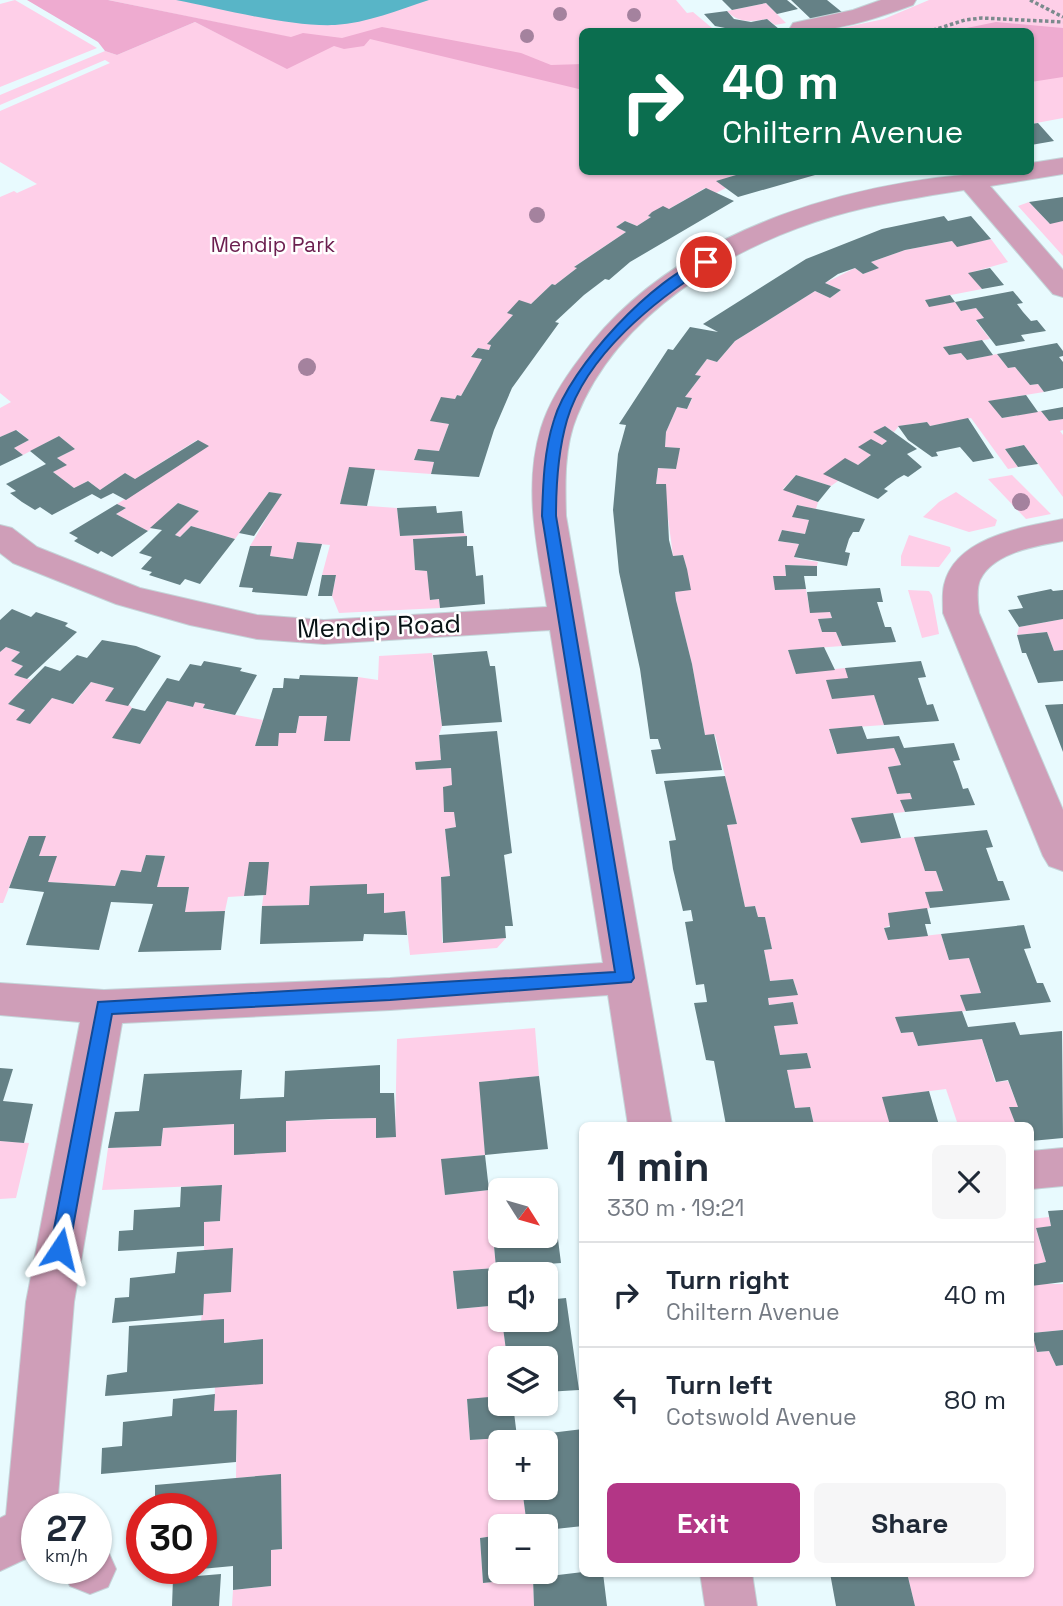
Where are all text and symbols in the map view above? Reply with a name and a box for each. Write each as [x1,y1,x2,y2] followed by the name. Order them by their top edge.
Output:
[722,51,839,113] text: 40 m
[607,56,698,147] icon: right
[722,112,963,152] text: Chiltern Avenue
[211,231,335,258] park label: Mendip Park
[676,232,736,292] pin
[687,243,725,281] icon: arrive
[296,606,462,646] street label: Mendip Road
[607,1140,710,1193] text: 1 min
[932,1145,1006,1219] button: close
[488,1178,558,1248] north arrow
[488,1178,558,1584] map controls
[607,1193,744,1223] text: 330 m · 19:21
[23,1212,97,1286] position arrow
[488,1262,558,1332] button: sound
[666,1263,790,1297] text: Turn right
[607,1276,645,1314] icon: right
[944,1278,1006,1312] text: 40 m
[666,1297,840,1327] text: Chiltern Avenue
[488,1346,558,1416] button: layers
[666,1368,773,1402] text: Turn left
[607,1381,645,1419] icon: left
[944,1383,1006,1417] text: 80 m
[666,1402,857,1432] text: Cotswold Avenue
[488,1430,558,1500] button: +
[607,1483,800,1563] button: Exit
[814,1483,1006,1563] button: Share
[126,1493,217,1584] speed limit sign: 30
[47,1507,86,1551] text: 27
[488,1514,558,1584] button: −
[45,1544,88,1567] text: km/h

